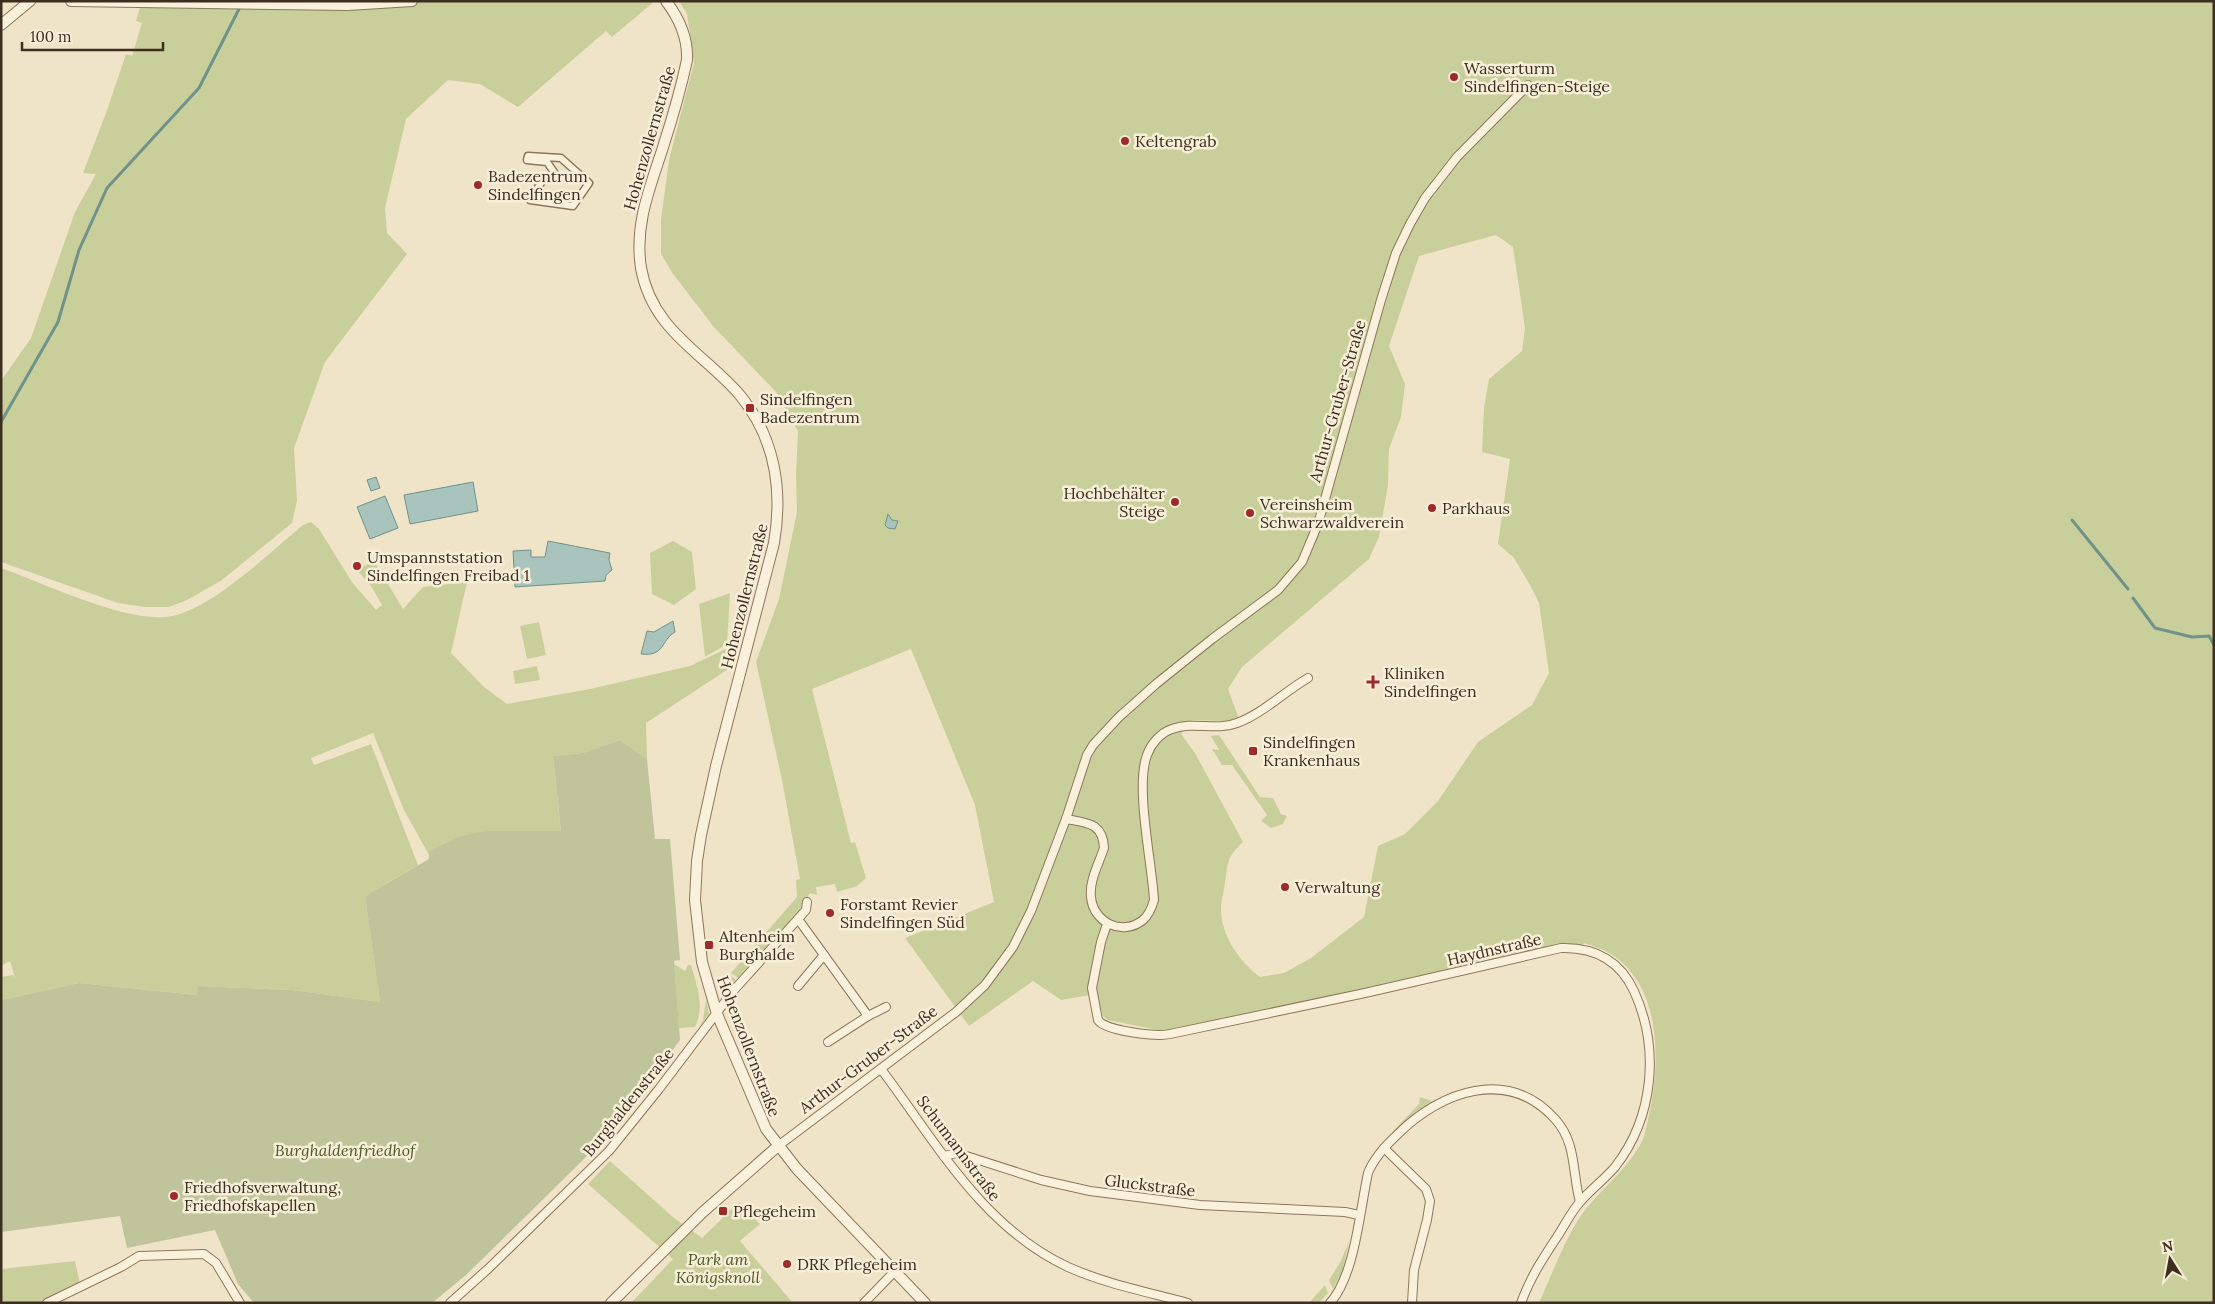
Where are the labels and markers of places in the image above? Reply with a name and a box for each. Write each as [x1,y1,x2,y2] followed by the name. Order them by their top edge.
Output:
[1464,58,1610,96] place label: Wasserturm Sindelfingen-Steige
[1448,71,1460,83] marker: Wasserturm Sindelfingen-Steige
[1135,131,1217,151] place label: Keltengrab
[1119,135,1131,147] marker: Keltengrab
[488,166,588,204] place label: Badezentrum Sindelfingen
[472,179,484,191] marker: Badezentrum Sindelfingen
[760,389,860,427] place label: Sindelfingen Badezentrum
[744,402,756,414] marker: Sindelfingen Badezentrum
[1063,483,1165,521] place label: Hochbehälter Steige
[1259,494,1405,532] place label: Vereinsheim Schwarzwaldverein
[1169,496,1181,508] marker: Hochbehälter Steige
[1442,498,1510,518] place label: Parkhaus
[1426,502,1438,514] marker: Parkhaus
[1244,507,1256,519] marker: Vereinsheim Schwarzwaldverein
[367,547,530,585] place label: Umspannststation Sindelfingen Freibad 1
[351,560,363,572] marker: Umspannststation Sindelfingen Freibad 1
[1384,663,1477,701] place label: Kliniken Sindelfingen
[1366,675,1380,689] marker: Kliniken Sindelfingen
[1263,732,1360,770] place label: Sindelfingen Krankenhaus
[1247,745,1259,757] marker: Sindelfingen Krankenhaus
[1294,877,1381,897] place label: Verwaltung
[1279,881,1291,893] marker: Verwaltung
[840,894,965,932] place label: Forstamt Revier Sindelfingen Süd
[824,907,836,919] marker: Forstamt Revier Sindelfingen Süd
[718,926,795,964] place label: Altenheim Burghalde
[703,939,715,951] marker: Altenheim Burghalde
[184,1177,341,1215] place label: Friedhofsverwaltung, Friedhofskapellen
[168,1190,180,1202] marker: Friedhofsverwaltung, Friedhofskapellen
[733,1201,816,1221] place label: Pflegeheim
[717,1205,729,1217] marker: Pflegeheim
[797,1254,917,1274] place label: DRK Pflegeheim
[781,1258,793,1270] marker: DRK Pflegeheim

